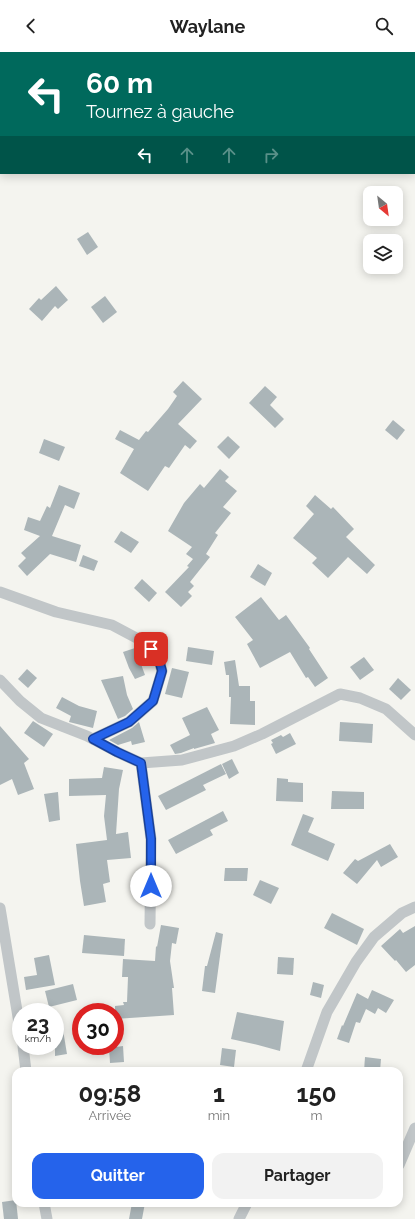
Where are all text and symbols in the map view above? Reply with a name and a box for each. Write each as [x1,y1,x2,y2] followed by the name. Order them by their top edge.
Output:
[20,15,42,37] icon: back
[373,15,395,37] icon: search
[170,16,245,37] text: Waylane
[86,67,153,100] text: 60 m
[20,68,72,120] icon: left
[86,101,234,122] text: Tournez à gauche
[134,144,156,166] icon: left
[176,144,198,166] icon: ahead
[218,144,240,166] icon: ahead
[260,144,282,166] icon: right
[363,186,403,226] north arrow
[363,186,403,274] map controls
[363,234,403,274] button: layers
[134,632,168,666] pin
[140,638,162,660] icon: arrive
[130,865,172,907] position arrow
[72,1003,124,1055] speed limit sign: 30
[27,1012,49,1036] text: 23
[25,1033,51,1044] text: km/h
[79,1079,141,1108] text: 09:58
[213,1079,225,1108] text: 1
[297,1079,336,1108] text: 150
[88,1108,131,1123] text: Arrivée
[208,1108,230,1123] text: min
[311,1108,322,1123] text: m
[32,1153,204,1199] button: Quitter
[212,1153,383,1199] button: Partager

